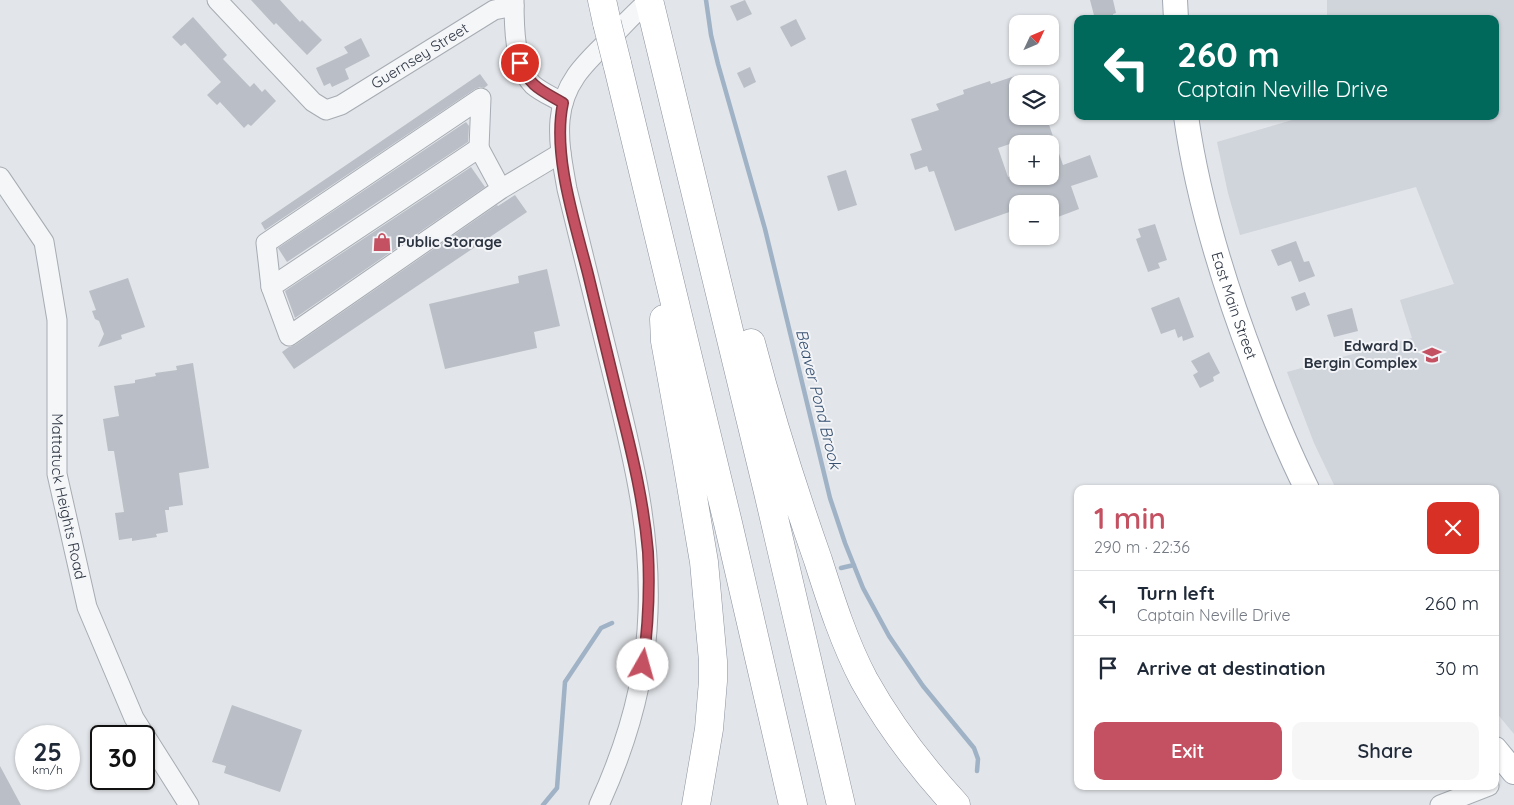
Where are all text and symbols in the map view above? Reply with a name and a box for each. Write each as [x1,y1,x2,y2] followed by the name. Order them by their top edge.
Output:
[1009,15,1059,65] north arrow
[1009,15,1059,245] map controls
[367,18,472,93] street label: Guernsey Street
[1177,32,1280,76] text: 260 m
[1094,35,1159,100] icon: left
[499,42,541,84] pin
[506,49,534,77] icon: arrive
[1009,75,1059,125] button: layers
[1177,75,1388,103] text: Captain Neville Drive
[1009,135,1059,185] button: +
[1009,195,1059,245] button: −
[371,231,393,253] shop icon: Public Storage
[397,232,502,251] place label: Public Storage
[1207,250,1262,362] street label: East Main Street
[792,327,846,472] water label: Beaver Pond Brook
[1304,336,1418,372] place label: Edward D. Bergin Complex
[1421,344,1443,366] school or university icon: Edward D. Bergin Complex
[48,413,90,581] street label: Mattatuck Heights Road
[1094,499,1166,537] text: 1 min
[1427,502,1479,554] button: close
[1094,537,1190,557] text: 290 m · 22:36
[1137,581,1215,605] text: Turn left
[1094,589,1122,617] icon: left
[1424,591,1479,615] text: 260 m
[1137,605,1291,625] text: Captain Neville Drive
[616,638,668,690] position arrow
[1094,654,1122,682] icon: arrive
[1137,656,1326,680] text: Arrive at destination
[1435,656,1479,680] text: 30 m
[1094,722,1282,780] button: Exit
[1292,722,1479,780] button: Share
[90,725,155,790] speed limit sign: 30
[33,736,62,767] text: 25
[32,762,63,777] text: km/h

